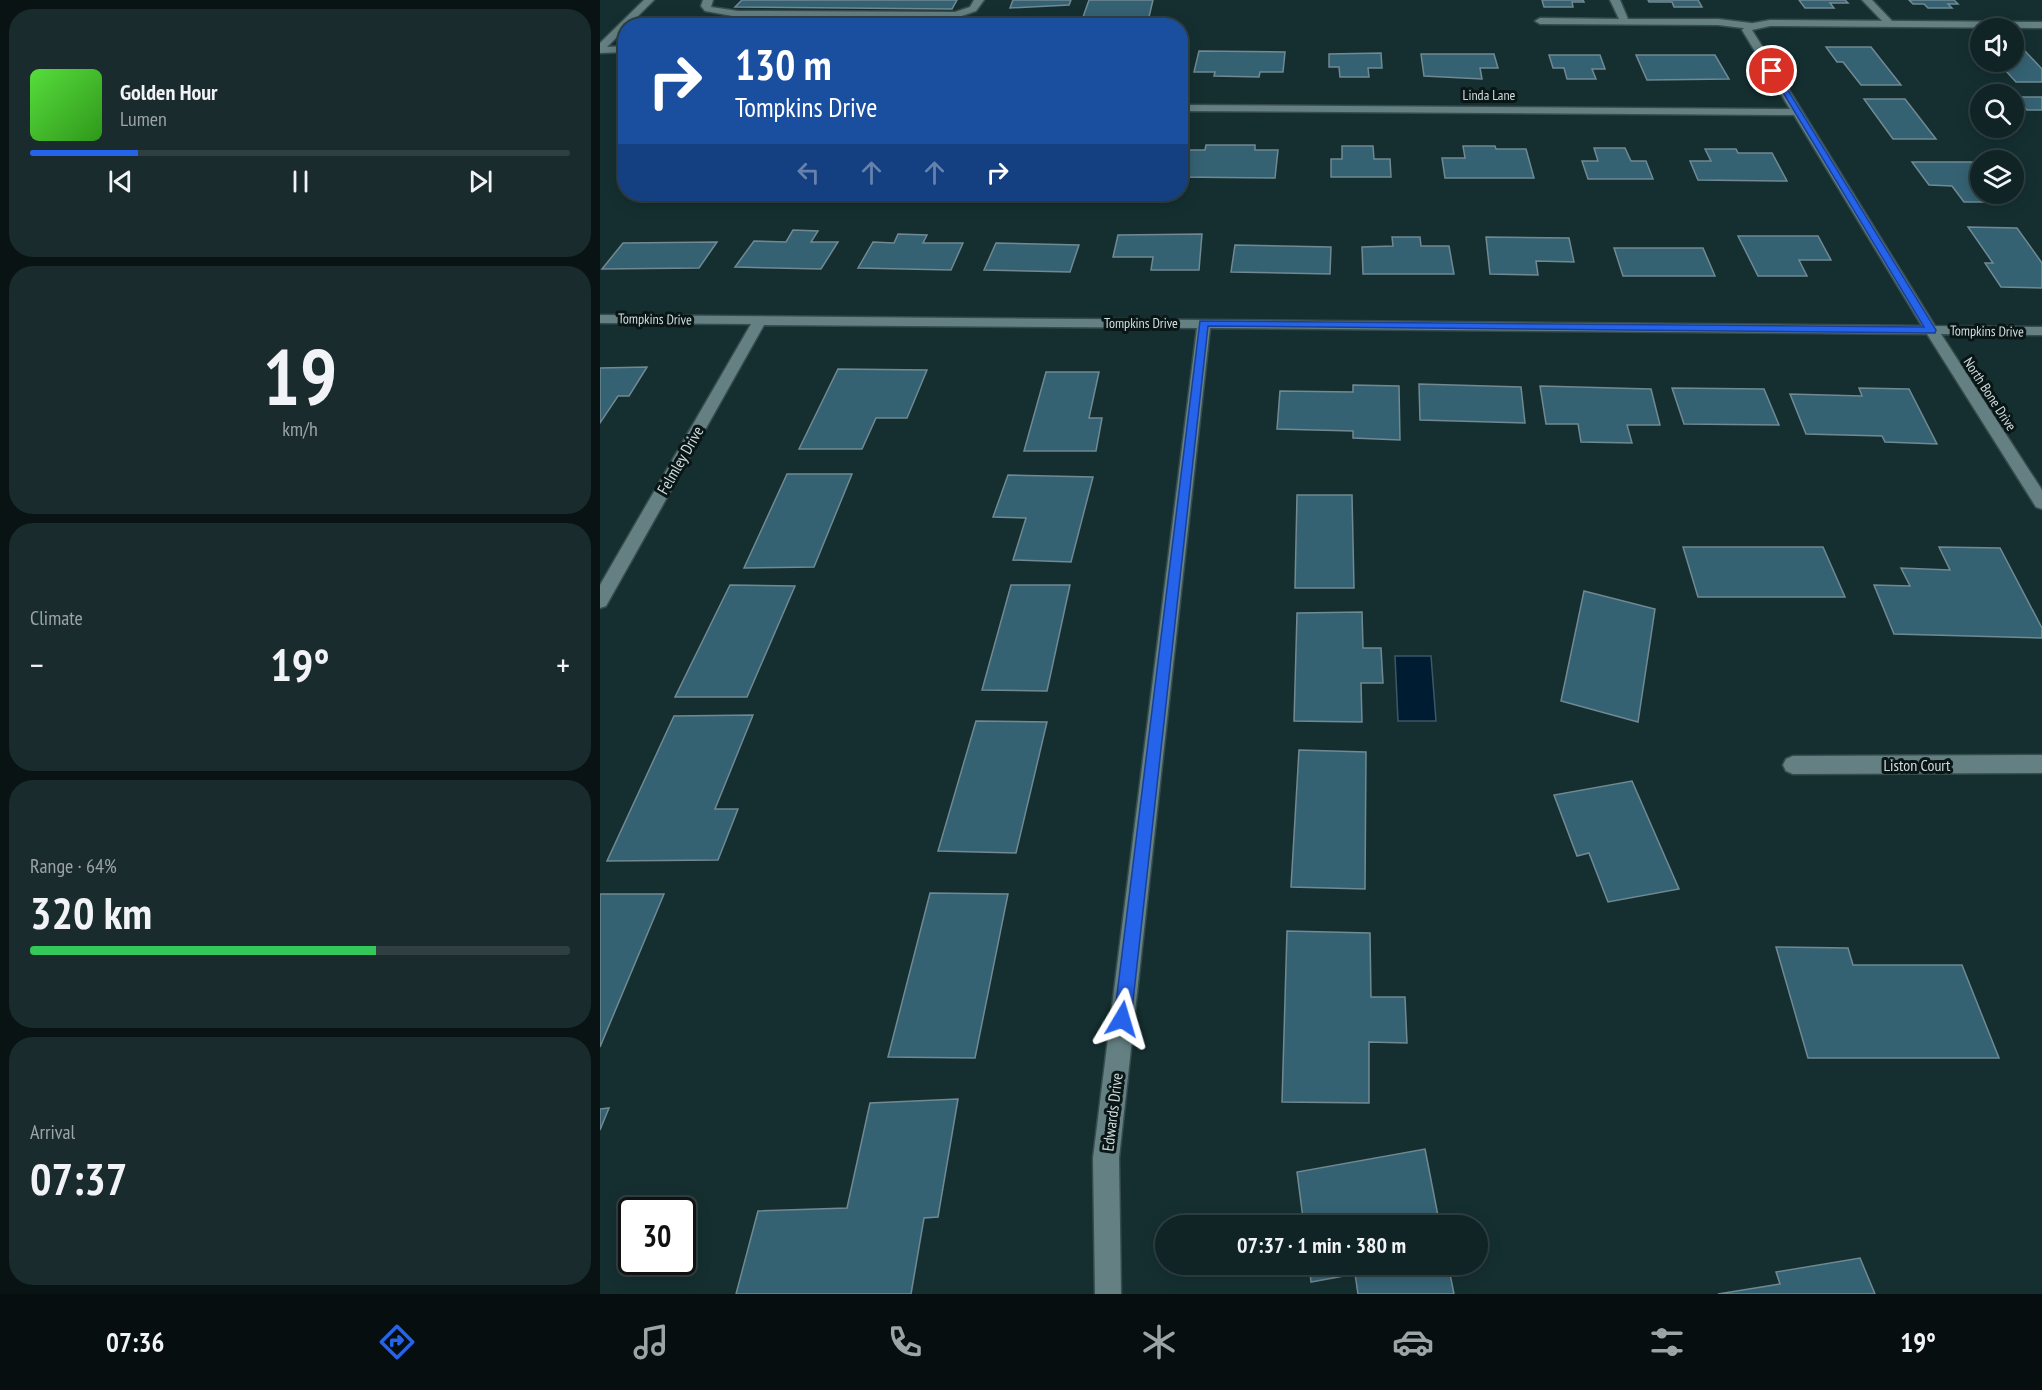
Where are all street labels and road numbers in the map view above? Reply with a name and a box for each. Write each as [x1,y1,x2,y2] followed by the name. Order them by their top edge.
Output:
[1463,86,1516,104] street label: Linda Lane
[618,309,692,329] street label: Tompkins Drive
[1104,314,1178,332] street label: Tompkins Drive
[1950,321,2024,341] street label: Tompkins Drive
[1960,354,2020,434] street label: North Bone Drive
[652,422,708,498] street label: Felmley Drive
[1883,755,1951,775] street label: Liston Court
[1097,1072,1127,1152] street label: Edwards Drive

